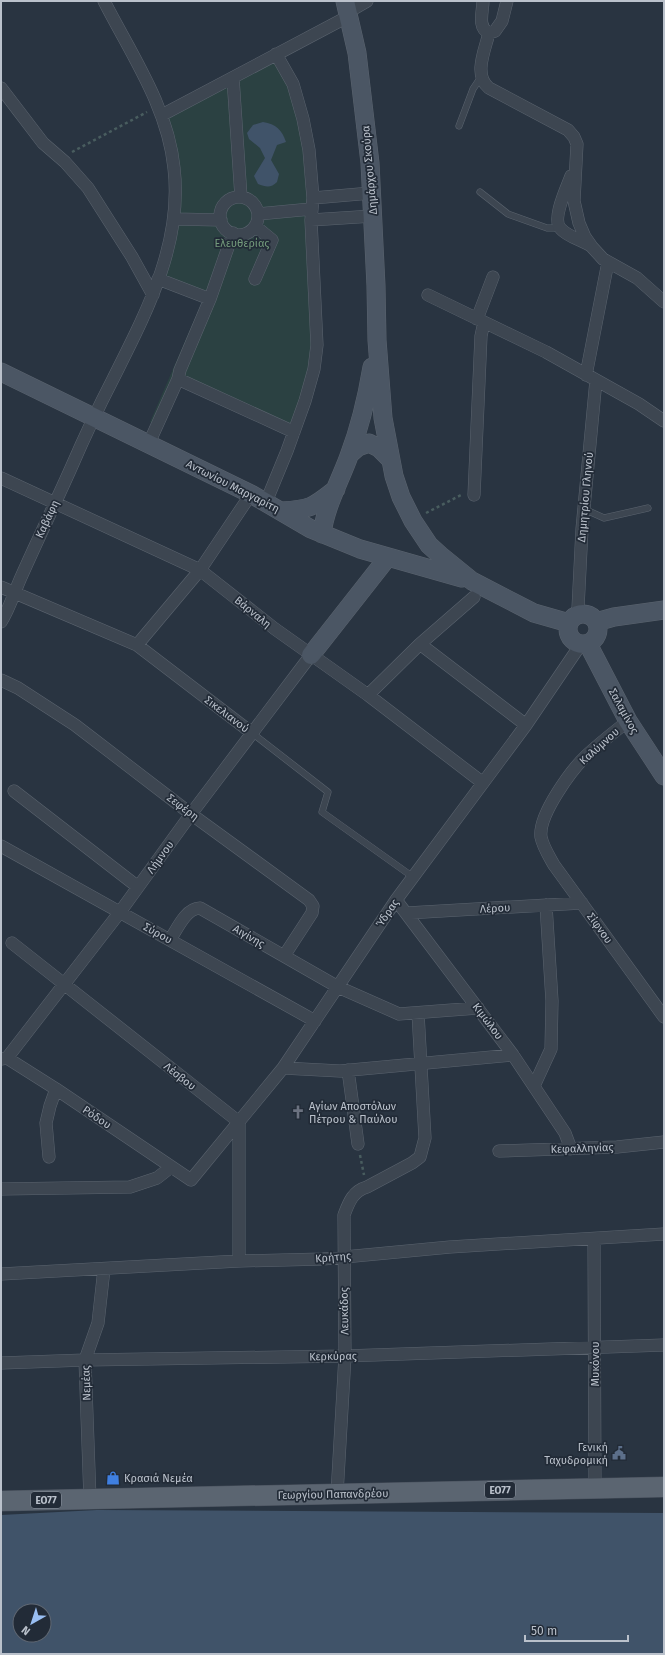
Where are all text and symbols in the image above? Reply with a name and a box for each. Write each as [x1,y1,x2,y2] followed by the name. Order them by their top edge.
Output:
[359,124,380,215] street label: Δημάρχου Σκούρα
[215,237,269,250] park label: Ελευθερίας
[575,451,596,543] street label: Δημητρίου Γληνού
[184,457,282,516] street label: Αντωνίου Μαργαρίτη
[33,498,62,540] street label: Καβάφη
[232,594,274,631] street label: Βάρναλη
[606,686,641,736] street label: Σαλαμίνος
[202,693,252,735] street label: Σικελιανού
[577,725,622,768] street label: Καλύμνου
[164,791,201,824] street label: Σεφέρη
[144,838,177,876] street label: Λήμνου
[373,897,402,930] street label: Ύδρας
[479,901,511,916] street label: Λέρου
[584,910,615,946] street label: Σίφνου
[141,920,174,947] street label: Σύρου
[230,922,267,951] street label: Αιγίνης
[470,1000,506,1042] street label: Κιμώλου
[161,1060,198,1093] street label: Λέσβου
[309,1100,397,1126] place label: Αγίων Αποστόλων Πέτρου & Παύλου
[80,1103,113,1132] street label: Ρόδου
[290,1104,306,1120] church icon: Αγίων Αποστόλων Πέτρου & Παύλου
[550,1141,614,1156] street label: Κεφαλληνίας
[315,1249,352,1266] street label: Κρήτης
[338,1287,351,1335] street label: Λευκάδος
[589,1342,602,1386] street label: Μυκόνου
[309,1350,357,1363] street label: Κερκύρας
[79,1365,94,1401] street label: Νεμέας
[544,1441,608,1467] place label: Γενική Ταχυδρομική
[611,1445,627,1461] public building icon: Γενική Ταχυδρομική
[105,1470,121,1486] shop icon: Κρασιά Νεμέα
[124,1472,193,1485] place label: Κρασιά Νεμέα
[485,1482,515,1498] road number: ΕΟ77
[278,1487,389,1502] street label: Γεωργίου Παπανδρέου
[31,1492,61,1508] road number: ΕΟ77
[12,1603,52,1643] north arrow
[525,1617,628,1643] scale bar
[19,1623,33,1638] text: N
[531,1624,557,1638] text: 50 m

